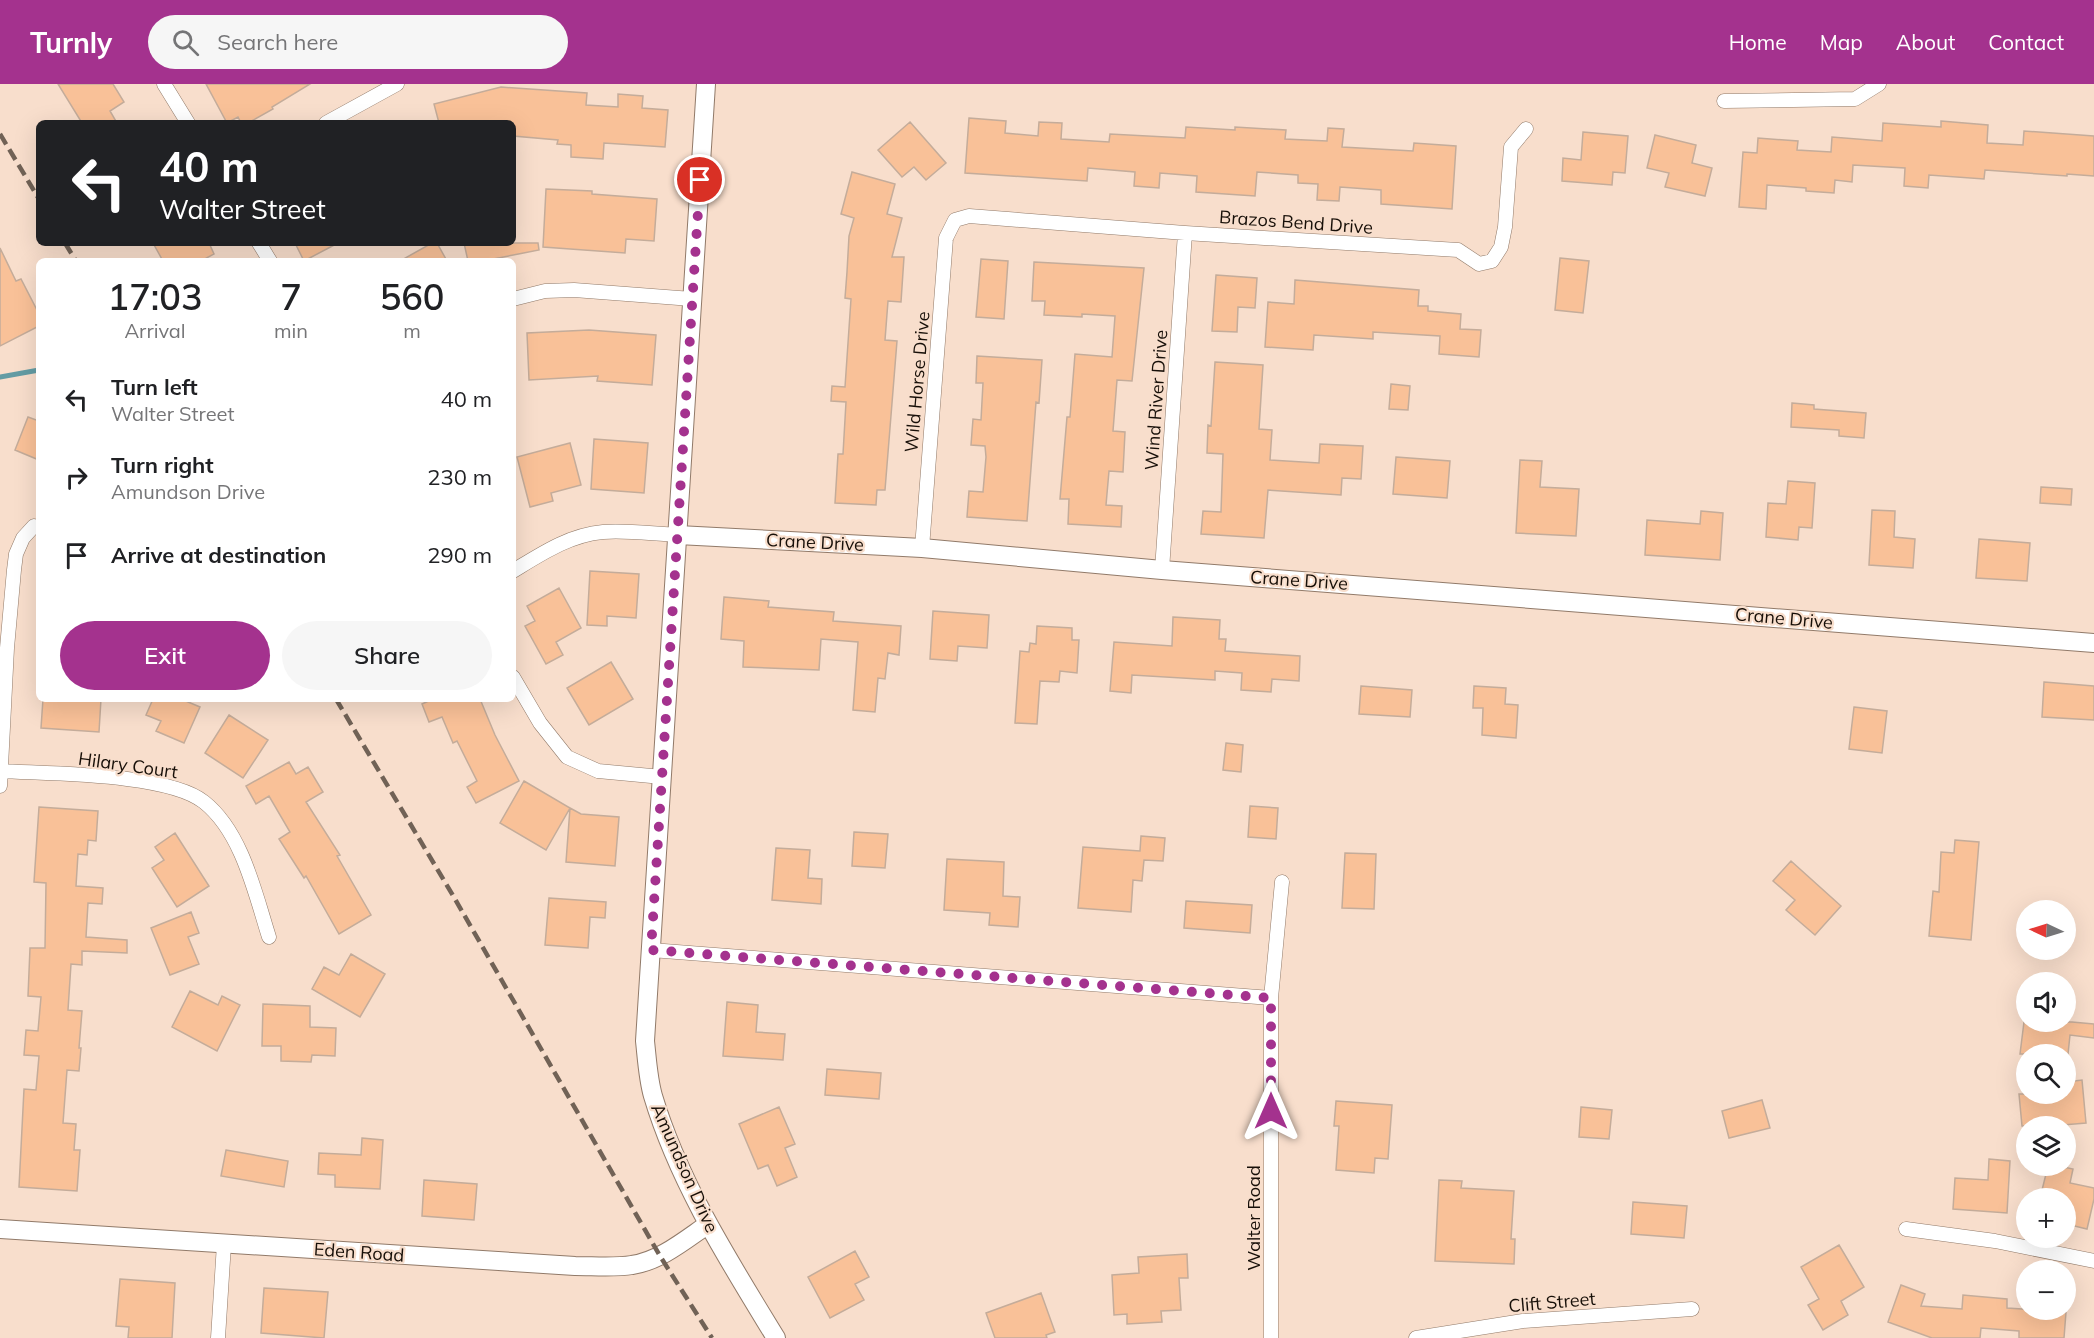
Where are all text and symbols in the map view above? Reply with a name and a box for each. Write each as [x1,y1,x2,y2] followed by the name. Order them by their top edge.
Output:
[148,15,568,69] search box
[30,25,112,60] text: Turnly
[169,26,202,59] icon: search
[217,28,338,56] text: Search here
[1729,29,1787,55] text: Home
[1820,29,1863,55] text: Map
[1896,29,1955,55] text: About
[1988,29,2064,55] text: Contact
[159,140,259,193] text: 40 m
[60,144,138,222] icon: left
[674,154,725,205] pin
[683,163,716,196] icon: arrive
[159,192,326,226] text: Walter Street
[1218,205,1374,239] street label: Brazos Bend Drive
[108,274,202,319] text: 17:03
[280,274,302,319] text: 7
[380,274,444,319] text: 560
[899,311,935,453] street label: Wild Horse Drive
[124,318,186,343] text: Arrival
[274,318,308,343] text: min
[403,318,421,343] text: m
[1140,329,1172,471] street label: Wind River Drive
[111,373,198,401] text: Turn left
[60,383,93,416] icon: left
[441,385,492,413] text: 40 m
[111,401,234,426] text: Walter Street
[111,451,214,479] text: Turn right
[60,461,93,494] icon: right
[427,463,492,491] text: 230 m
[111,479,265,504] text: Amundson Drive
[765,528,865,556] street label: Crane Drive
[60,539,93,572] icon: arrive
[111,541,326,569] text: Arrive at destination
[427,541,492,569] text: 290 m
[1249,565,1349,595] street label: Crane Drive
[1734,602,1834,634] street label: Crane Drive
[60,621,270,690] button: Exit
[282,621,492,690] button: Share
[77,747,179,783] street label: Hilary Court
[2016,900,2076,960] north arrow
[2016,900,2076,1320] map controls
[2016,972,2076,1032] button: sound
[2016,1044,2076,1104] button: search
[1239,1079,1303,1143] position arrow
[646,1100,724,1236] street label: Amundson Drive
[2016,1116,2076,1176] button: layers
[1242,1165,1265,1271] street label: Walter Road
[2016,1188,2076,1248] button: +
[313,1237,405,1267] street label: Eden Road
[2016,1260,2076,1320] button: −
[1508,1287,1596,1317] street label: Clift Street

